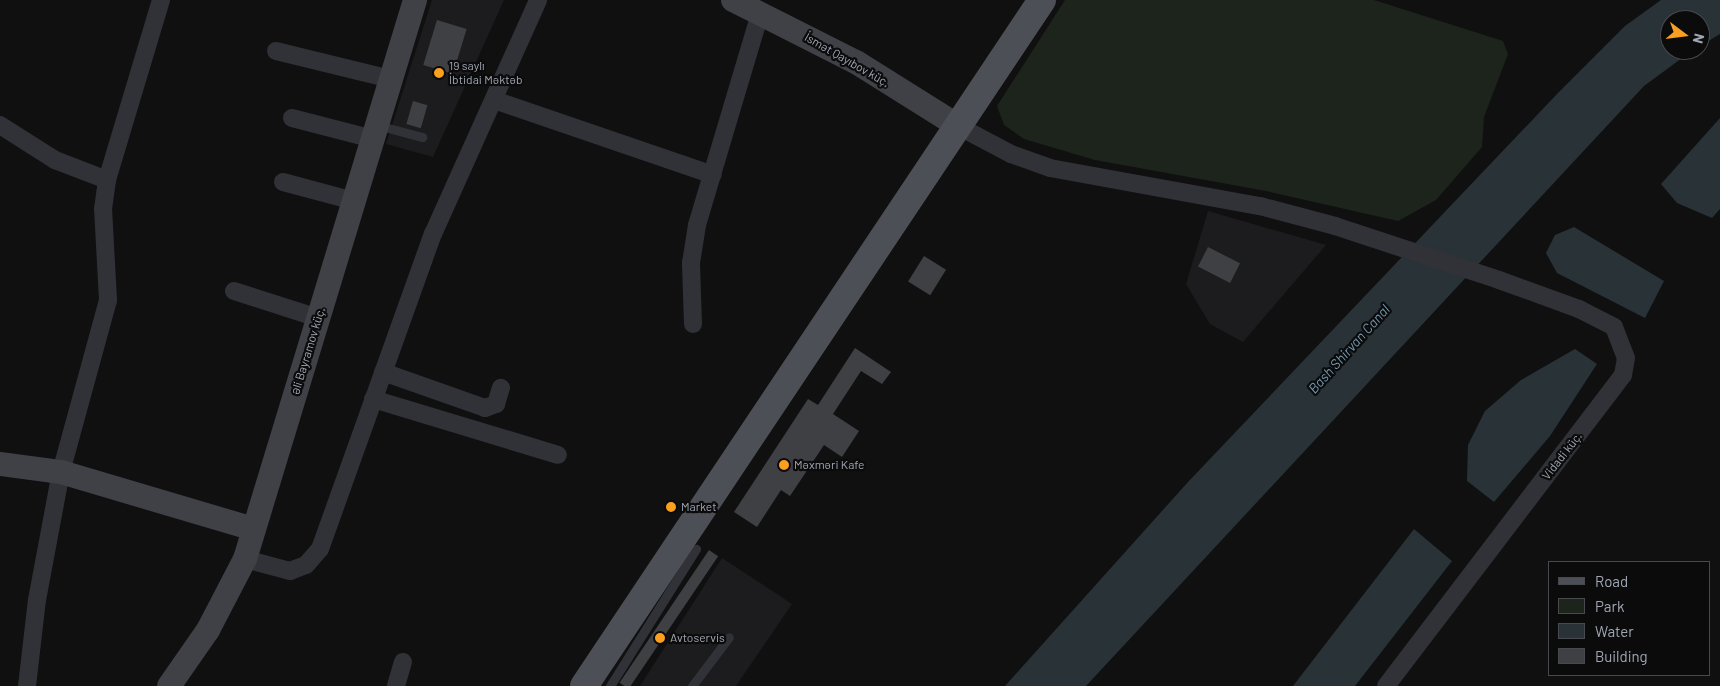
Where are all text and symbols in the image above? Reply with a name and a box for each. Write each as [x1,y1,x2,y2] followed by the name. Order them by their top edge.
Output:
[1660,10,1710,60] north arrow
[802,30,892,90] street label: İsmət Qayıbov küç.
[1690,32,1708,45] text: N
[449,59,523,87] place label: 19 saylı İbtidai Məktəb
[433,67,445,79] marker: 19 saylı İbtidai Məktəb
[1305,301,1393,397] water label: Bash Shirvan Canal
[288,305,328,397] street label: Əli Bayramov küç.
[1539,429,1585,483] street label: Vidadi küç.
[794,458,864,472] place label: Məxməri Kafe
[778,459,790,471] marker: Məxməri Kafe
[681,500,717,514] place label: Market
[665,501,677,513] marker: Market
[1548,561,1710,676] legend
[1595,572,1628,590] text: Road
[1595,597,1624,615] text: Park
[1595,622,1634,640] text: Water
[670,631,725,645] place label: Avtoservis
[654,632,666,644] marker: Avtoservis
[1595,647,1648,665] text: Building

